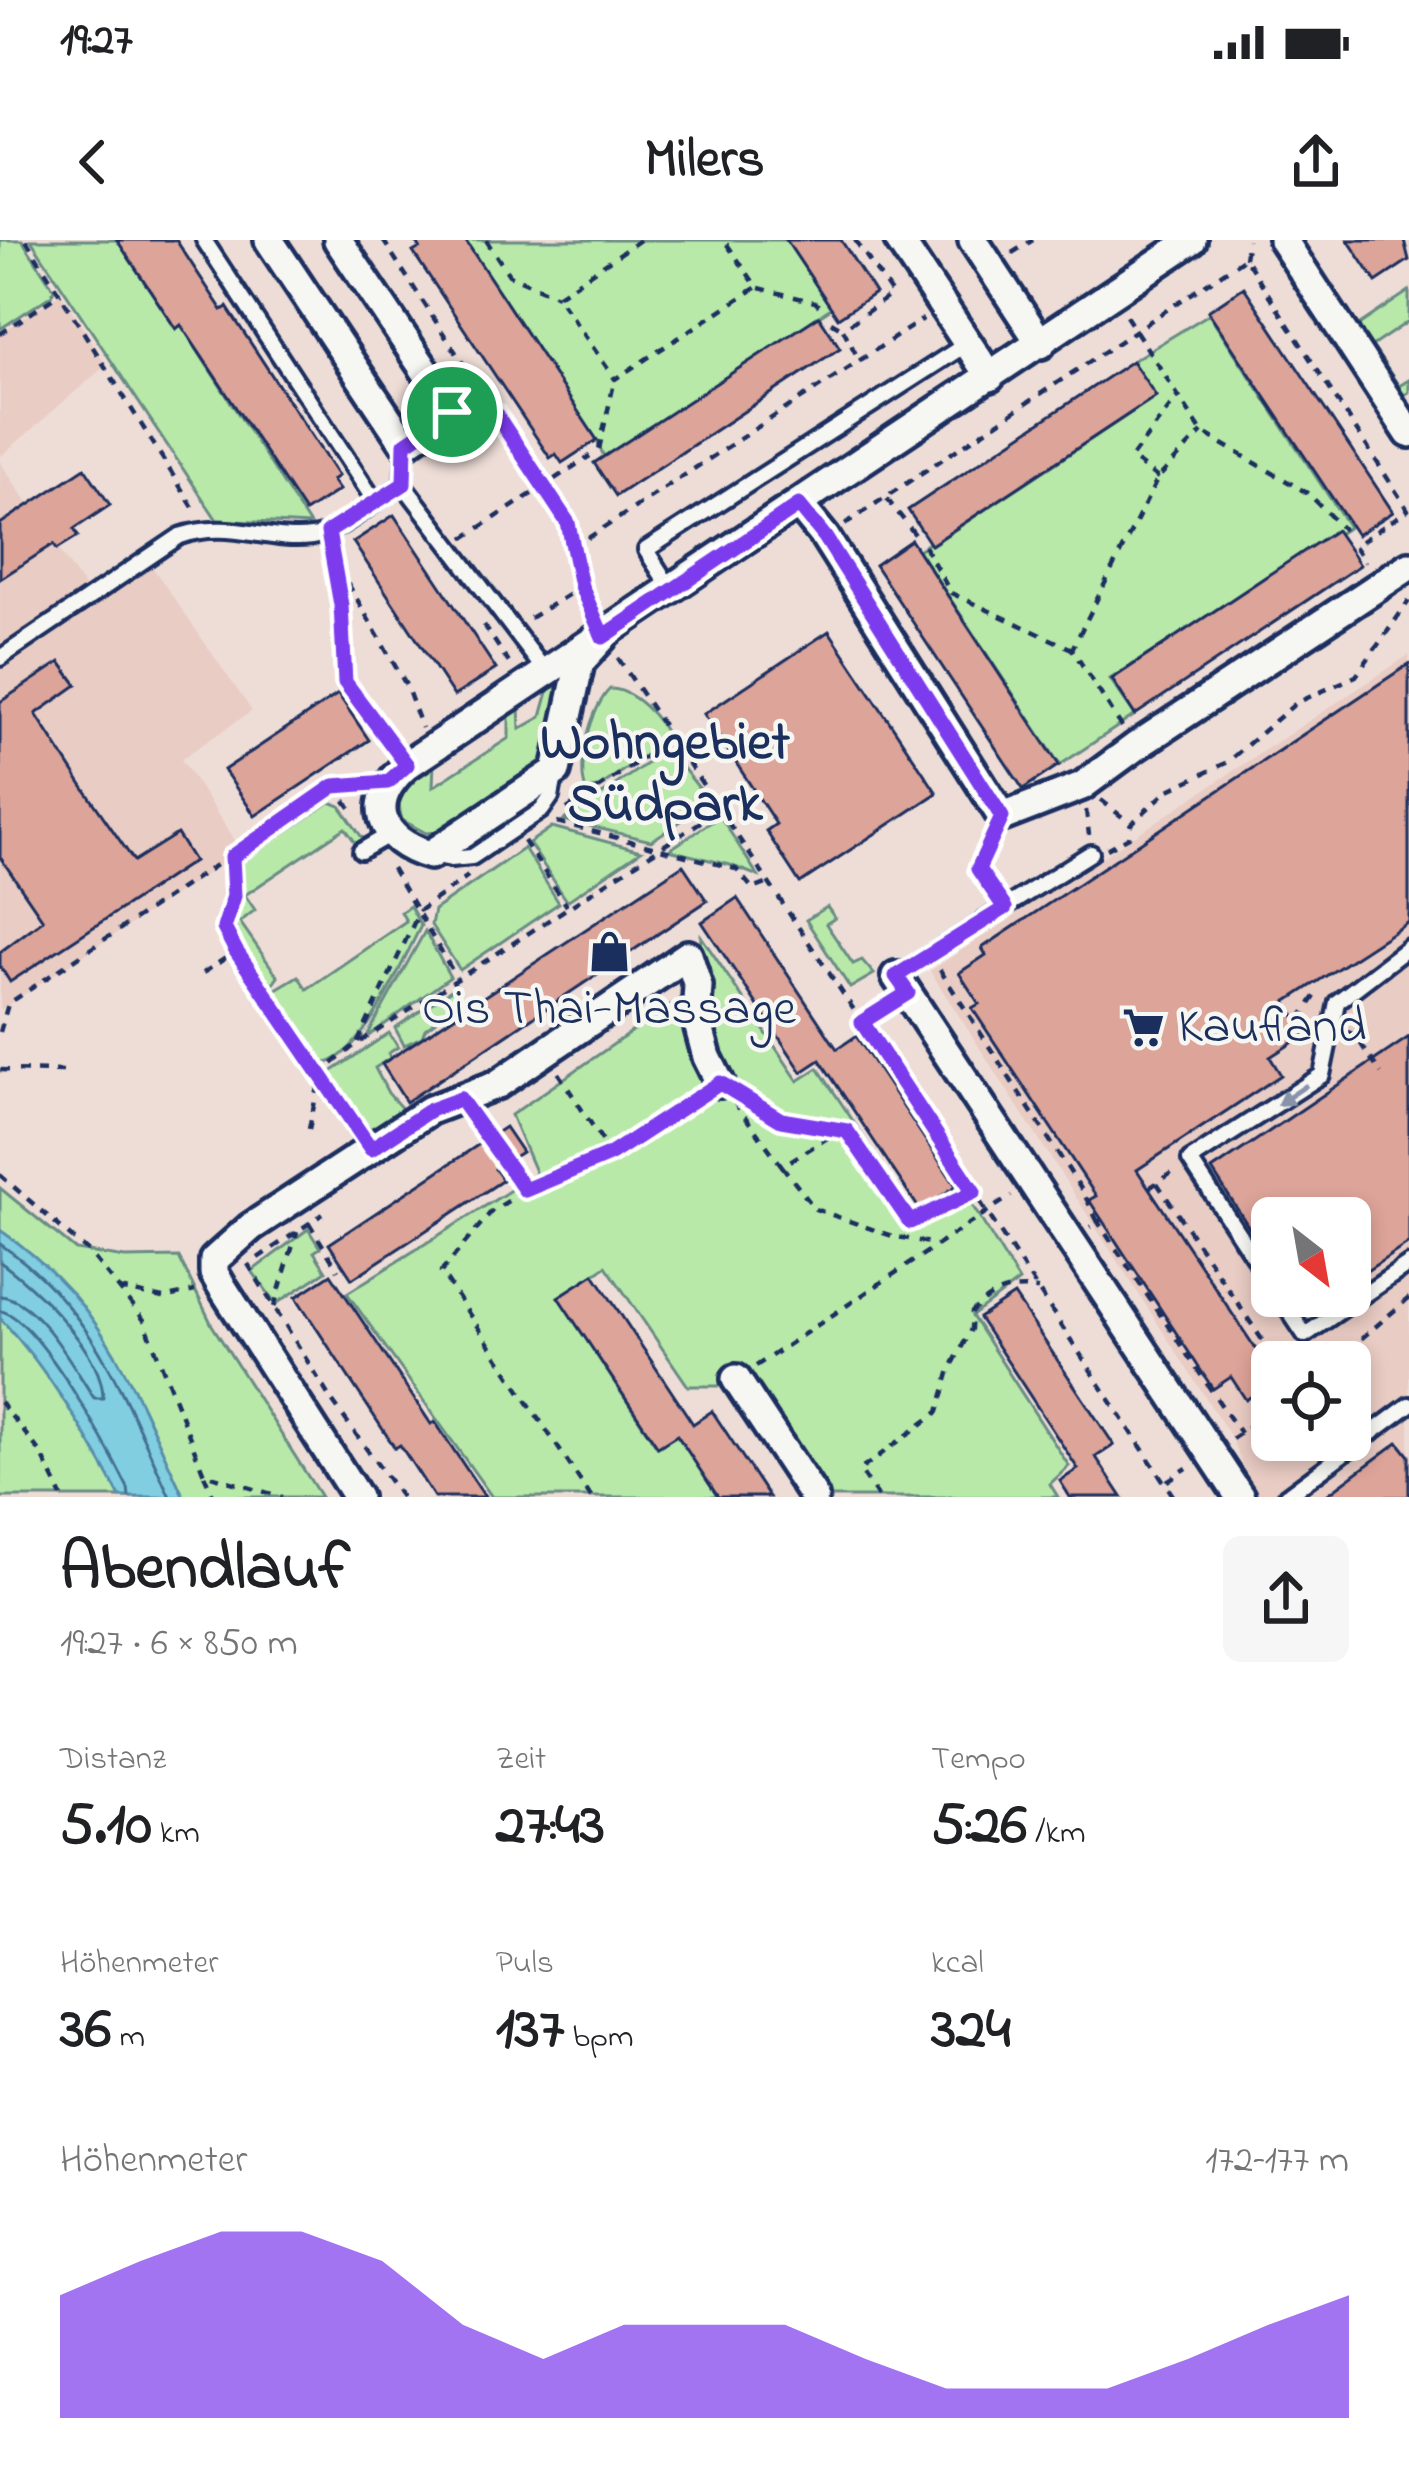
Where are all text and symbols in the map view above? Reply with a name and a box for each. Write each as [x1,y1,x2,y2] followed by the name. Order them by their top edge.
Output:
[60,9,133,75] text: 19:27
[645,123,765,201] text: Milers
[60,129,126,195] icon: back
[1283,129,1349,195] icon: share
[401,361,503,463] pin
[419,379,485,445] icon: arrive
[540,706,791,846] district label: Wohngebiet Südpark
[586,928,632,974] shop icon: Ois Thai-Massage
[422,973,796,1048] place label: Ois Thai-Massage
[1178,991,1366,1066] place label: Kaufland
[1121,1005,1167,1051] supermarket icon: Kaufland
[1276,1083,1309,1105] one-way arrow
[1251,1197,1371,1317] north arrow
[1251,1197,1371,1461] map controls
[1251,1341,1371,1461] button: locate
[60,1523,350,1619] text: Abendlauf
[1223,1536,1349,1662] button: share
[60,1616,298,1673] text: 19:27 · 6 × 850 m
[60,1736,166,1784] text: Distanz
[496,1736,546,1784] text: Zeit
[931,1736,1026,1784] text: Tempo
[60,1784,152,1871] text: 5.10
[496,1784,605,1871] text: 27:43
[931,1784,1027,1871] text: 5:26
[152,1810,200,1858] text: km
[1027,1810,1086,1858] text: /km
[60,1940,219,1988] text: Höhenmeter
[496,1940,554,1988] text: Puls
[931,1940,984,1988] text: kcal
[60,1988,111,2075] text: 36
[496,1988,564,2075] text: 137
[931,1988,1011,2075] text: 324
[111,2014,145,2062] text: m
[564,2014,633,2062] text: bpm
[60,2133,247,2190] text: Höhenmeter
[1205,2133,1349,2190] text: 172–177 m

